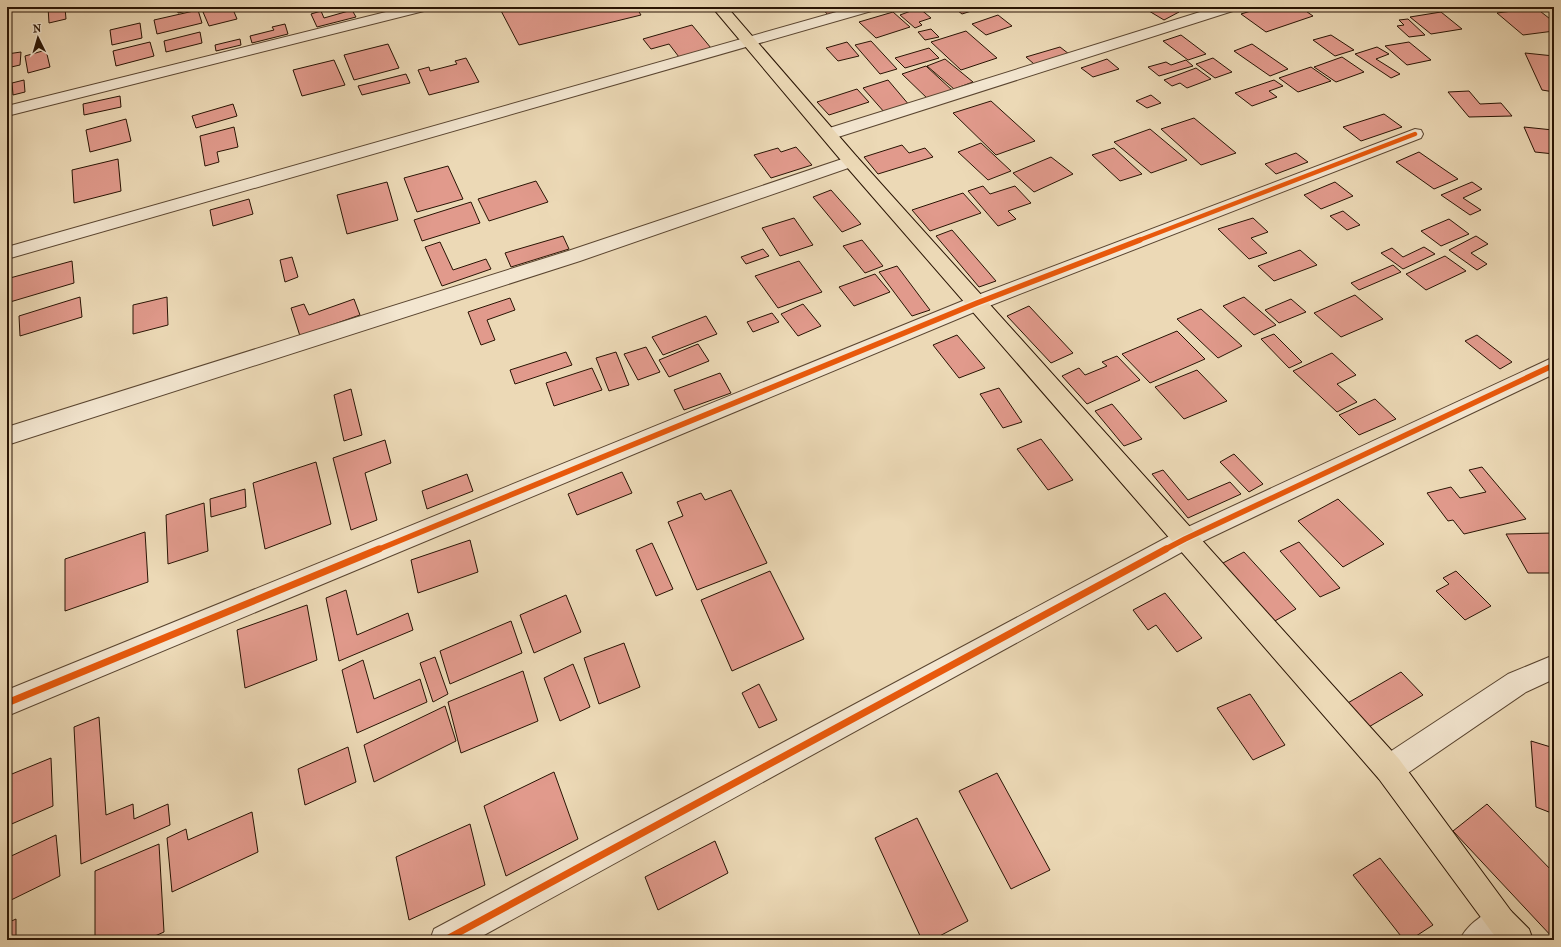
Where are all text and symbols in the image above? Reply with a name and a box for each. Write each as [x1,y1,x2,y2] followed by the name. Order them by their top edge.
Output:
[18,18,58,58] north arrow
[32,22,43,35] text: N

